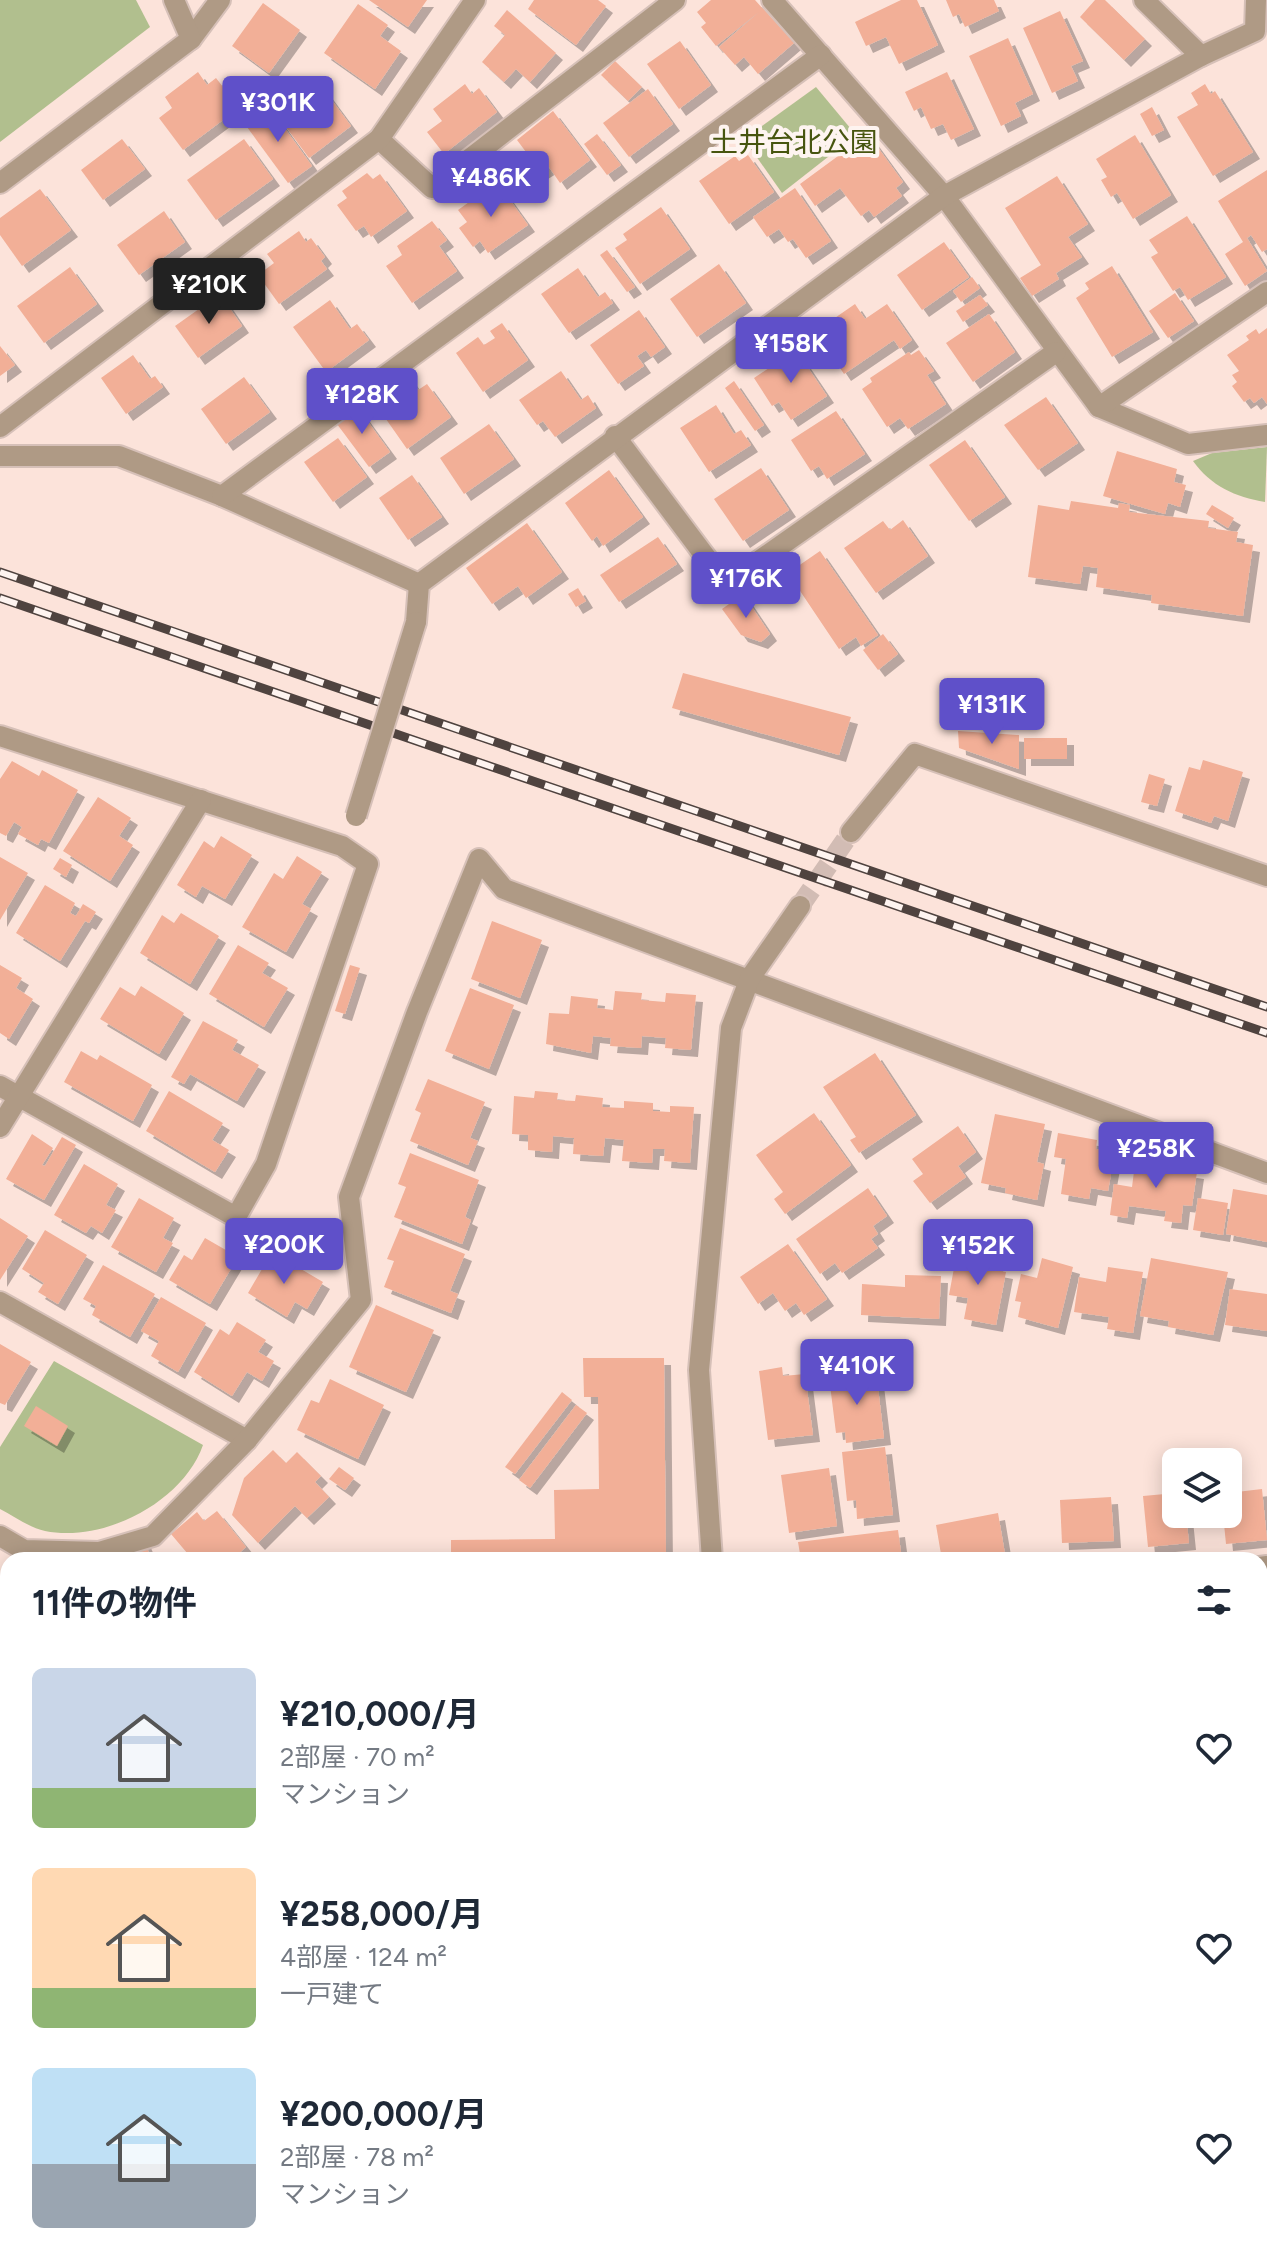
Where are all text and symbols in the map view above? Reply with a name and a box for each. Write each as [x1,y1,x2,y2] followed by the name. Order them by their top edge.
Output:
[222,76,334,144] pin: ¥301K
[240,86,316,118] text: ¥301K
[710,125,878,159] park label: 土井台北公園
[435,151,547,219] pin: ¥486K
[451,161,531,193] text: ¥486K
[153,258,265,326] pin: ¥210K
[171,268,247,300] text: ¥210K
[735,317,847,385] pin: ¥158K
[754,327,828,359] text: ¥158K
[306,368,418,436] pin: ¥128K
[325,378,399,410] text: ¥128K
[690,552,802,620] pin: ¥176K
[709,562,783,594] text: ¥176K
[936,678,1048,746] pin: ¥131K
[957,688,1027,720] text: ¥131K
[1100,1122,1212,1190] pin: ¥258K
[1117,1132,1195,1164] text: ¥258K
[228,1218,340,1286] pin: ¥200K
[922,1219,1034,1287] pin: ¥152K
[243,1228,325,1260] text: ¥200K
[941,1229,1015,1261] text: ¥152K
[801,1339,913,1407] pin: ¥410K
[818,1349,896,1381] text: ¥410K
[1162,1448,1242,1528] map controls
[1162,1448,1242,1528] button: layers
[1192,1578,1236,1622] icon: filters
[32,1583,197,1624] text: 11件の物件
[280,1694,480,1735] text: ¥210,000/月
[96,1700,192,1796] icon: home
[1192,1726,1236,1770] icon: heart
[280,1741,435,1773] text: 2部屋 · 70 m²
[280,1778,410,1810] text: マンション
[280,1894,484,1935] text: ¥258,000/月
[96,1900,192,1996] icon: home
[1192,1926,1236,1970] icon: heart
[280,1941,447,1973] text: 4部屋 · 124 m²
[280,1978,384,2010] text: 一戸建て
[280,2094,488,2135] text: ¥200,000/月
[96,2100,192,2196] icon: home
[1192,2126,1236,2170] icon: heart
[280,2141,434,2173] text: 2部屋 · 78 m²
[280,2178,410,2210] text: マンション

